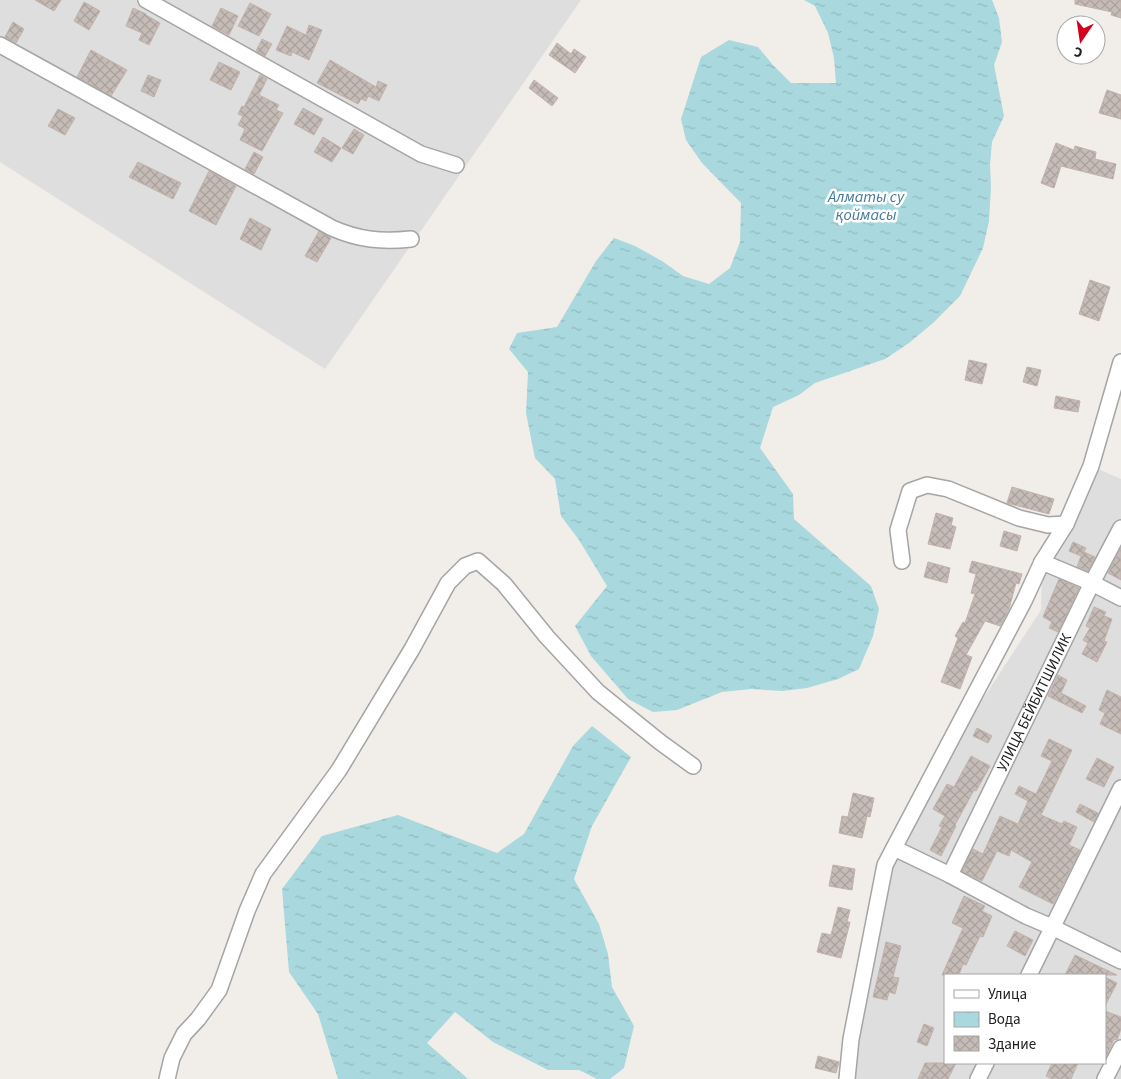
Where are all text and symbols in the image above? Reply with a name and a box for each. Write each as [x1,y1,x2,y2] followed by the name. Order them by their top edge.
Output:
[1056,15,1106,65] north arrow
[1072,41,1085,62] text: С
[827,186,905,226] water label: Алматы су қоймасы
[992,630,1077,775] street label: УЛИЦА БЕЙБИТШИЛИК
[944,974,1106,1064] legend
[988,984,1027,1005] text: Улица
[988,1009,1021,1030] text: Вода
[988,1034,1036,1055] text: Здание

